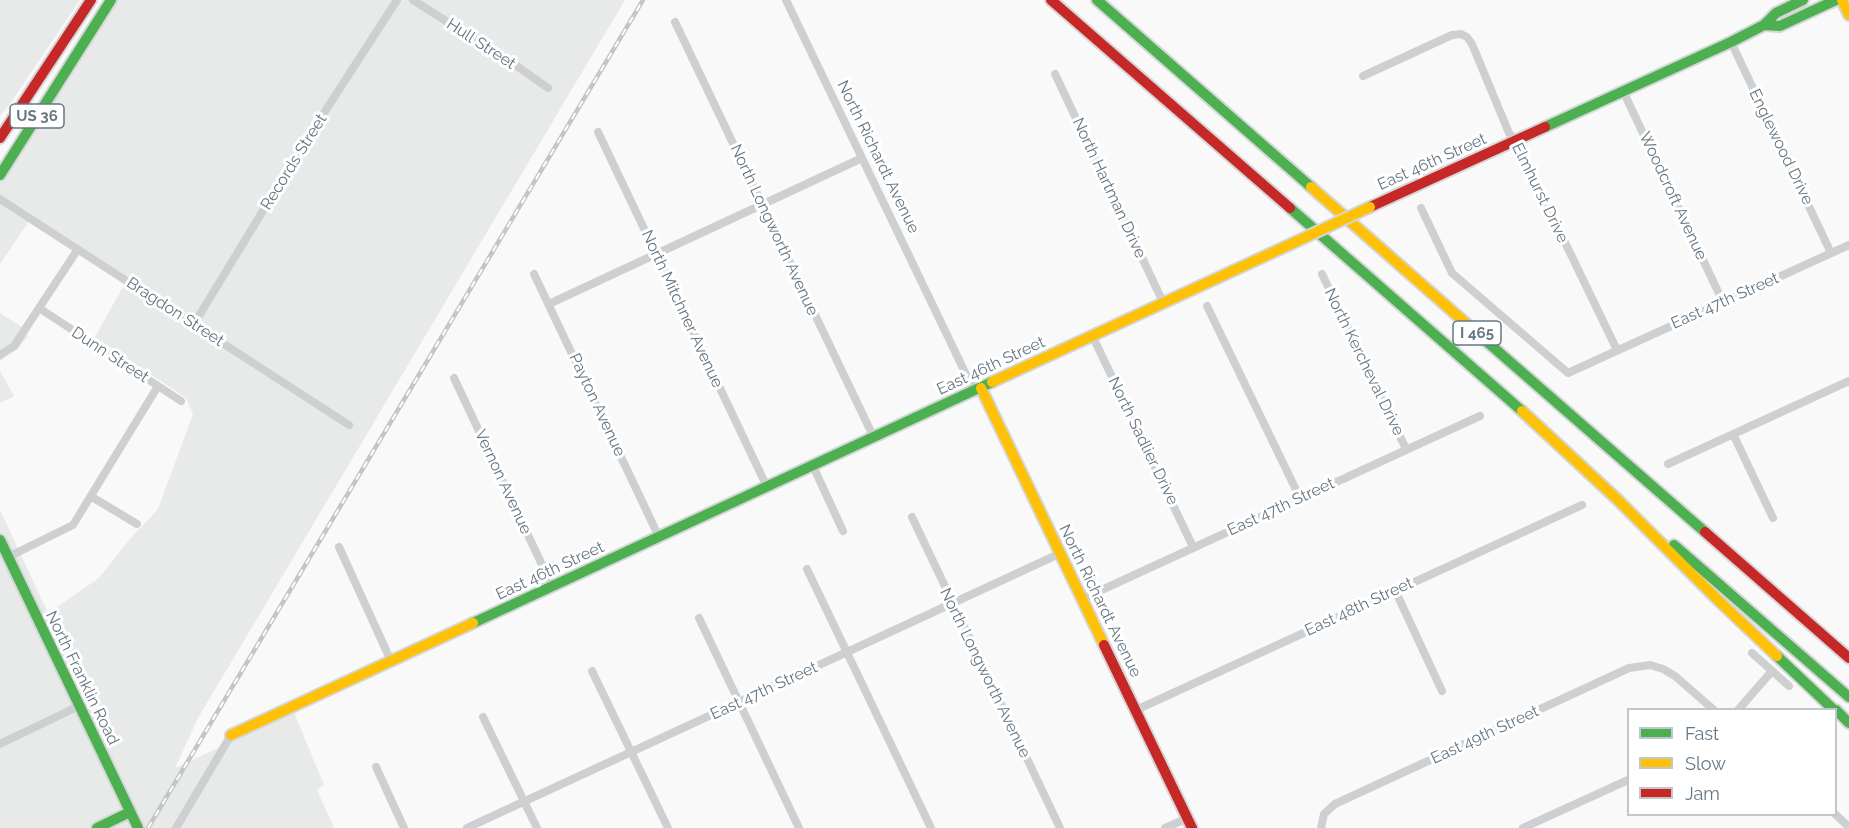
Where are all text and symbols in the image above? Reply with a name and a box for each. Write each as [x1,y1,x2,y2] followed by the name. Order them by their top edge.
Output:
[443,15,519,73] street label: Hull Street
[833,77,923,237] street label: North Richardt Avenue
[1745,86,1817,208] street label: Englewood Drive
[10,104,64,128] road number: US 36
[257,111,331,213] street label: Records Street
[1068,115,1150,261] street label: North Hartman Drive
[1375,129,1489,195] street label: East 46th Street
[1635,129,1711,263] street label: Woodcroft Avenue
[1508,140,1572,246] street label: Elmhurst Drive
[726,141,822,319] street label: North Longworth Avenue
[637,227,727,391] street label: North Mitchner Avenue
[1668,269,1782,333] street label: East 47th Street
[123,273,227,351] street label: Bragdon Street
[1320,285,1408,439] street label: North Kercheval Drive
[1453,321,1501,345] road number: I 465
[68,323,152,387] street label: Dunn Street
[934,333,1048,399] street label: East 46th Street
[565,351,629,459] street label: Payton Avenue
[1104,374,1182,508] street label: North Sadlier Drive
[470,427,536,537] street label: Vernon Avenue
[1224,474,1338,540] street label: East 47th Street
[1055,521,1145,681] street label: North Richardt Avenue
[493,538,607,604] street label: East 46th Street
[1302,574,1416,640] street label: East 48th Street
[935,585,1035,761] street label: North Longworth Avenue
[41,608,123,748] street label: North Franklin Road
[707,658,821,724] street label: East 47th Street
[1428,702,1542,768] street label: East 49th Street
[1627,708,1837,816] legend
[1685,723,1719,744] text: Fast
[1685,753,1726,774] text: Slow
[1685,783,1720,804] text: Jam

